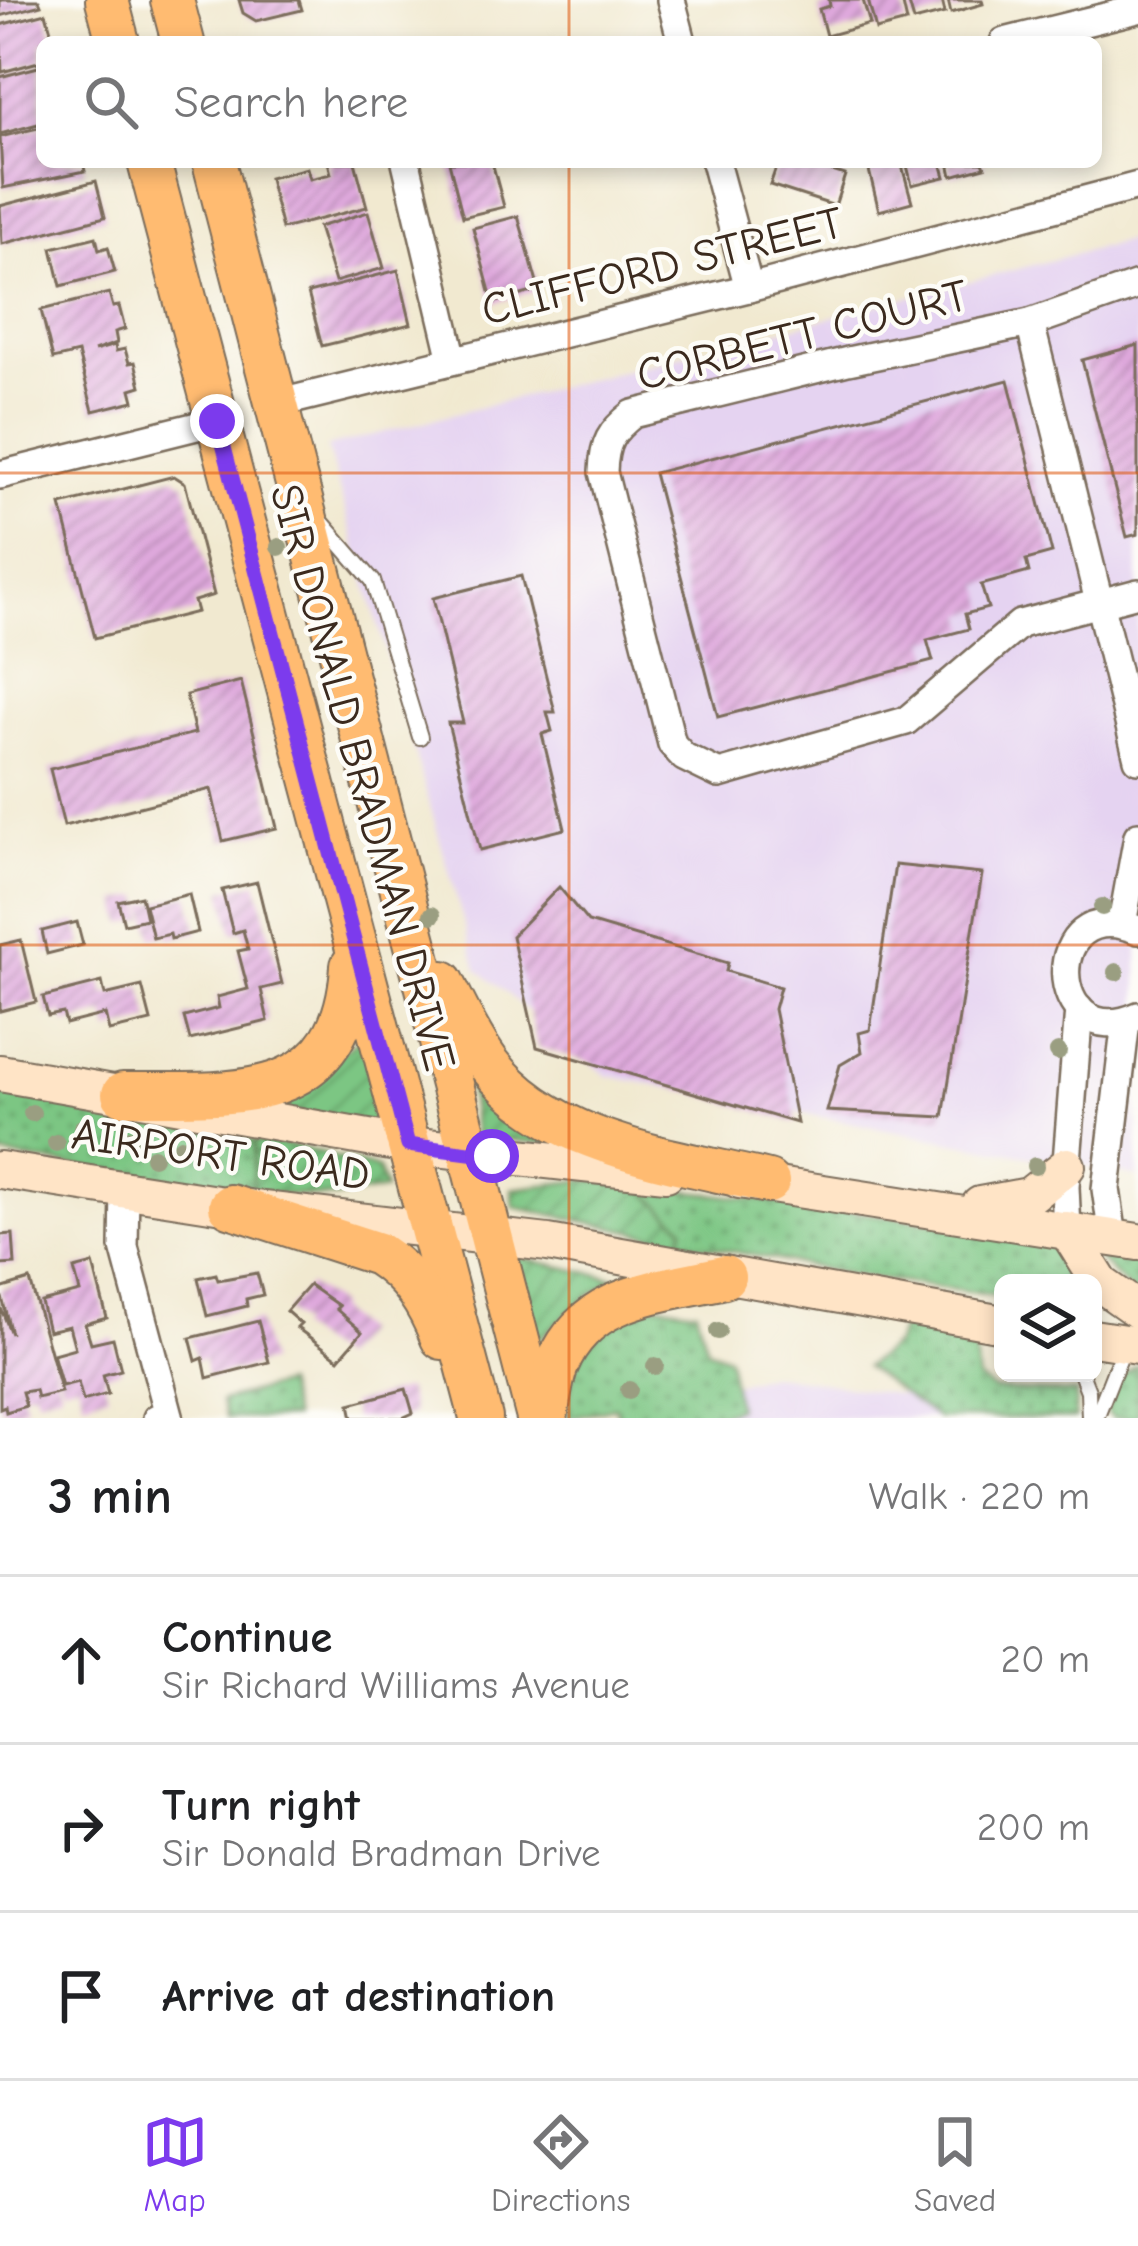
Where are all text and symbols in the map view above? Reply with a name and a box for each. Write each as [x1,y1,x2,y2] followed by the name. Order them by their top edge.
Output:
[36,36,1102,168] search box
[78,69,144,135] icon: search
[174,76,408,128] text: Search here
[476,196,849,336] street label: CLIFFORD STREET
[631,269,974,401] street label: CORBETT COURT
[190,394,244,448] route end
[260,478,466,1076] street label: SIR DONALD BRADMAN DRIVE
[69,1107,373,1201] street label: AIRPORT ROAD
[465,1129,519,1183] route start
[994,1274,1102,1382] map controls
[994,1274,1102,1382] button: layers
[48,1467,172,1526] text: 3 min
[869,1474,1090,1519] text: Walk · 220 m
[162,1611,332,1663] text: Continue
[48,1627,114,1693] icon: ahead
[1001,1637,1090,1682] text: 20 m
[162,1663,630,1708] text: Sir Richard Williams Avenue
[162,1779,360,1831] text: Turn right
[48,1795,114,1861] icon: right
[977,1805,1090,1850] text: 200 m
[162,1831,601,1876] text: Sir Donald Bradman Drive
[48,1963,114,2029] icon: arrive
[162,1970,555,2022] text: Arrive at destination
[142,2109,208,2219] tab: Map
[491,2109,631,2219] tab: Directions
[914,2109,996,2219] tab: Saved

